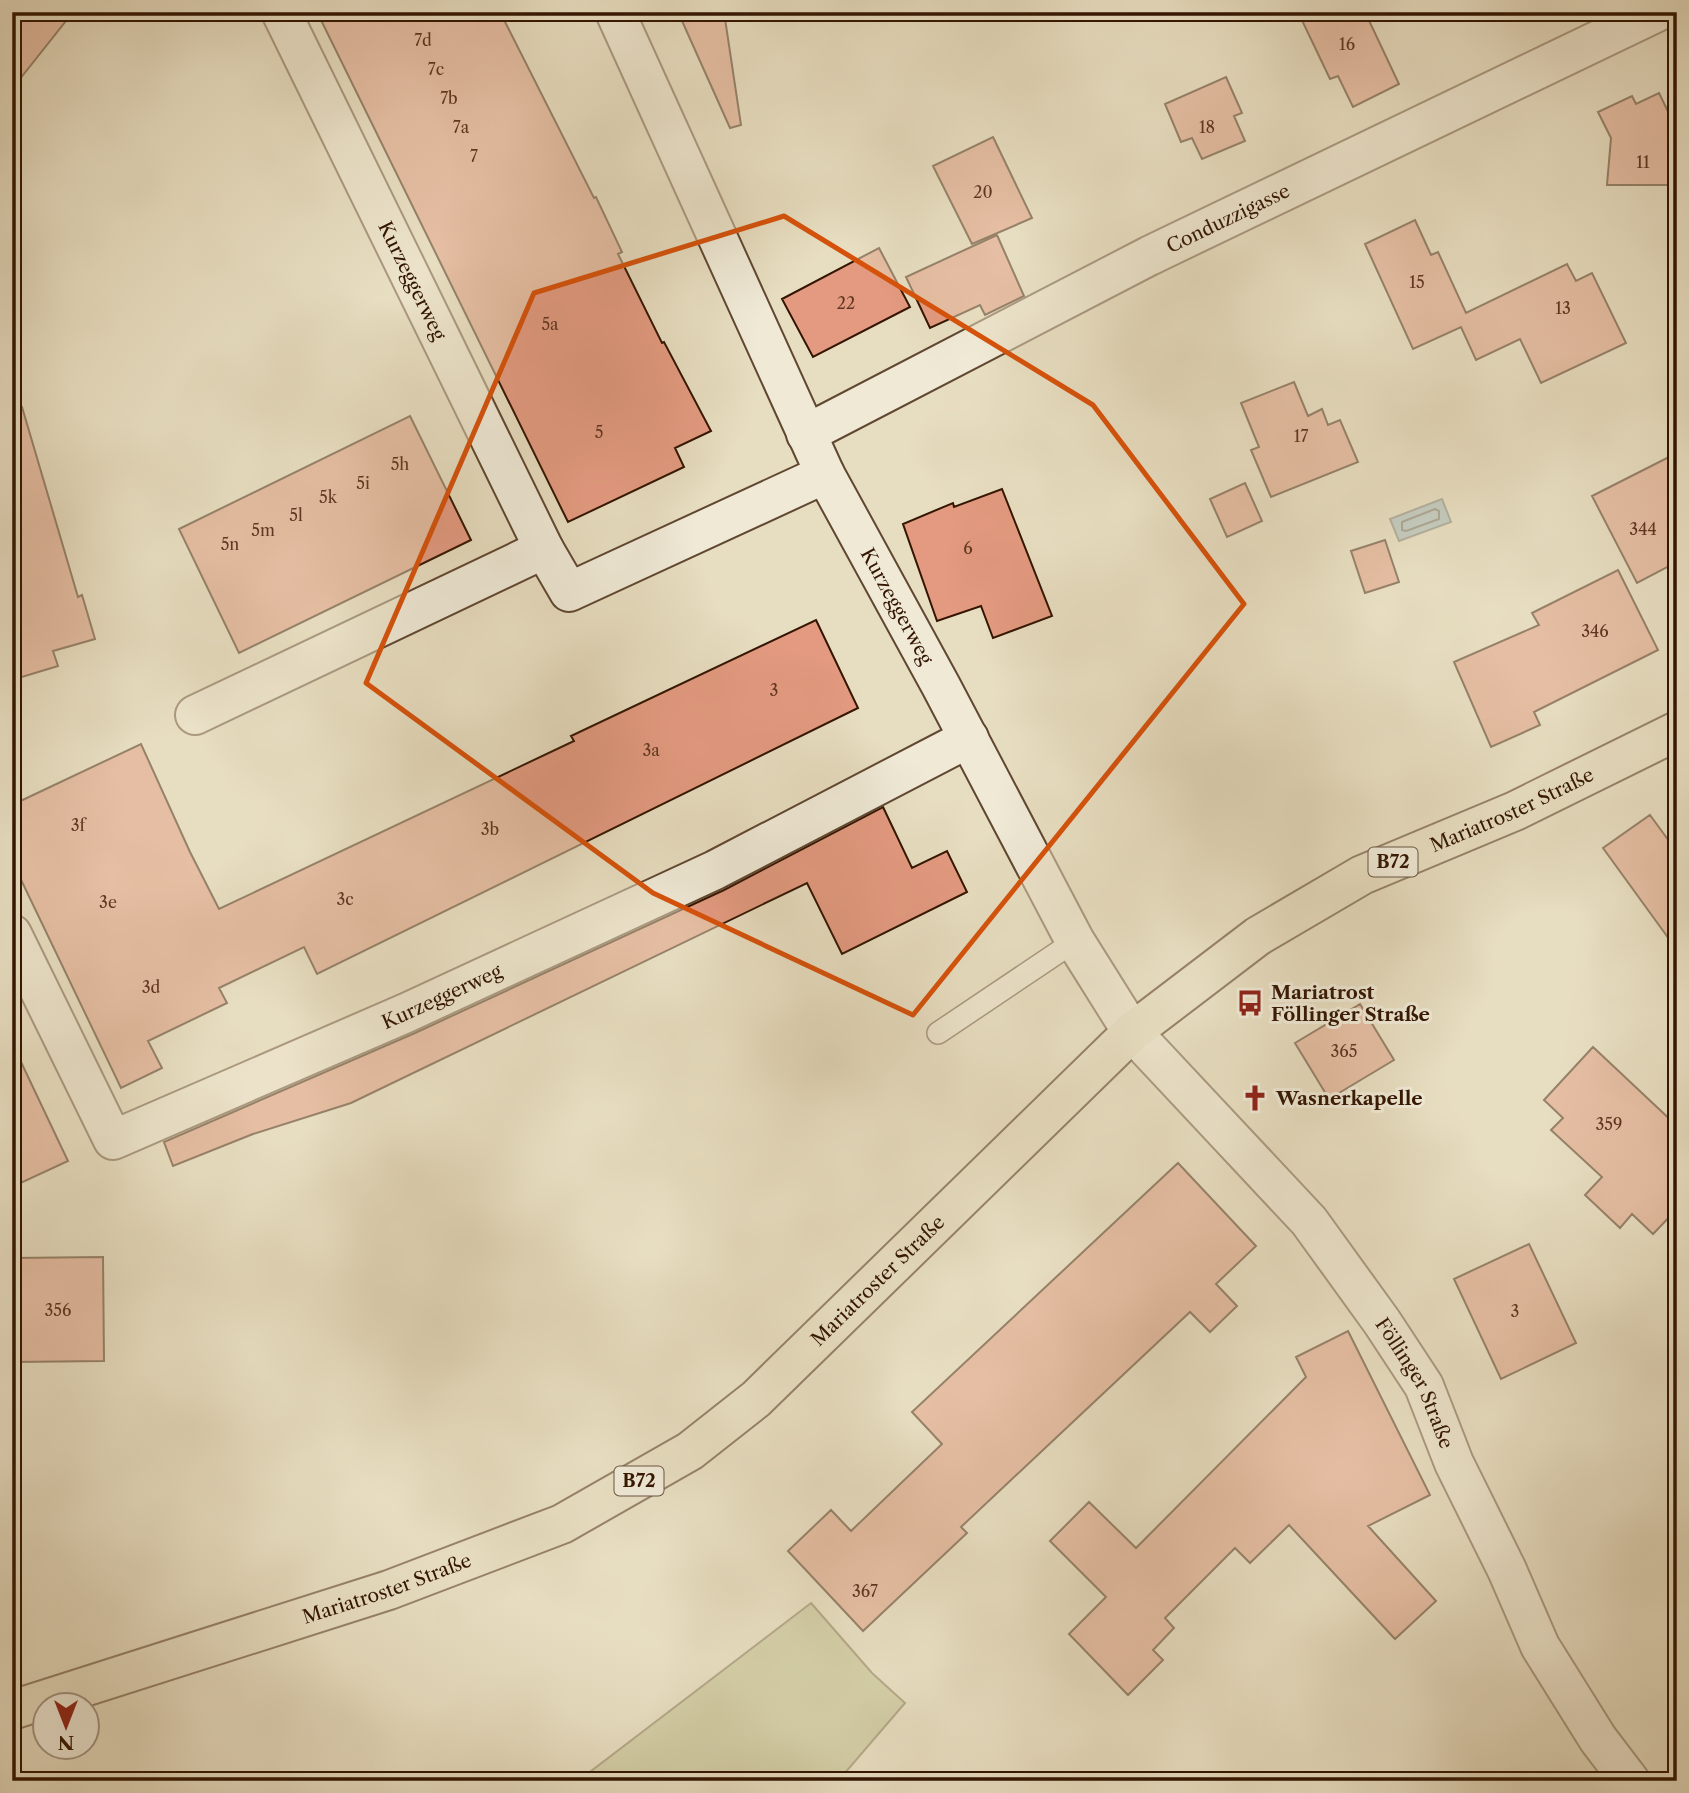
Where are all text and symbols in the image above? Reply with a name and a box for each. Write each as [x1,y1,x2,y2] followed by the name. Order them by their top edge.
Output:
[414,30,432,50] house number: 7d
[1339,34,1355,54] house number: 16
[428,59,444,79] house number: 7c
[440,88,458,108] house number: 7b
[453,117,470,137] house number: 7a
[1199,117,1215,137] house number: 18
[470,146,478,166] house number: 7
[1636,152,1650,172] house number: 11
[1163,179,1294,258] street label: Conduzzigasse
[973,182,993,202] house number: 20
[373,218,451,345] street label: Kurzeggerweg
[1409,272,1425,292] house number: 15
[837,293,855,313] house number: 22
[1555,298,1571,318] house number: 13
[541,314,559,334] house number: 5a
[595,422,603,442] house number: 5
[1294,426,1308,446] house number: 17
[391,454,409,474] house number: 5h
[356,473,370,493] house number: 5i
[319,487,338,507] house number: 5k
[289,505,303,525] house number: 5l
[1629,519,1657,539] house number: 344
[251,520,275,540] house number: 5m
[221,534,239,554] house number: 5n
[963,538,973,558] house number: 6
[856,544,938,669] street label: Kurzeggerweg
[1581,621,1609,641] house number: 346
[770,680,778,700] house number: 3
[642,740,660,760] house number: 3a
[1427,763,1598,857] street label: Mariatroster Straße
[71,815,88,835] house number: 3f
[481,819,499,839] house number: 3b
[1368,848,1418,876] road number: B72
[336,889,354,909] house number: 3c
[99,892,117,912] house number: 3e
[378,959,506,1034] street label: Kurzeggerweg
[142,977,161,997] house number: 3d
[1271,981,1430,1026] place label: Mariatrost Föllinger Straße
[1235,988,1265,1018] bus stop icon: Mariatrost Föllinger Straße
[1331,1041,1357,1061] house number: 365
[1240,1083,1270,1113] church icon: Wasnerkapelle
[1275,1087,1423,1110] place label: Wasnerkapelle
[1596,1114,1622,1134] house number: 359
[806,1211,949,1351] street label: Mariatroster Straße
[45,1300,71,1320] house number: 356
[1511,1301,1519,1321] house number: 3
[1370,1314,1458,1452] street label: Föllinger Straße
[614,1466,664,1496] road number: B72
[300,1549,475,1629] street label: Mariatroster Straße
[852,1581,878,1601] house number: 367
[32,1692,102,1762] north arrow
[58,1731,74,1754] text: N

